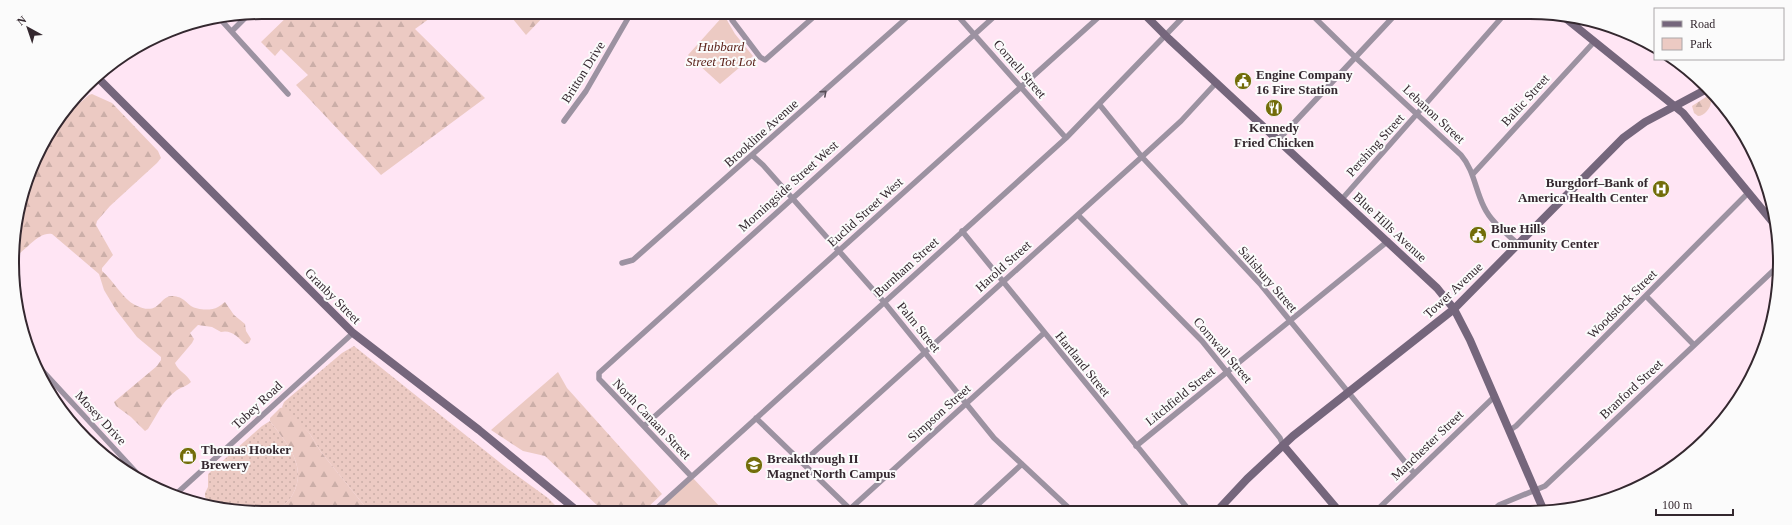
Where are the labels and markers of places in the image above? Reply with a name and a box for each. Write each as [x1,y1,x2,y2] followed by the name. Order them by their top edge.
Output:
[1256,67,1353,97] place label: Engine Company 16 Fire Station
[1233,71,1253,91] public building icon: Engine Company 16 Fire Station
[1264,98,1284,118] restaurant icon: Kennedy Fried Chicken
[1234,120,1315,150] place label: Kennedy Fried Chicken
[1518,175,1649,205] place label: Burgdorf–Bank of America Health Center
[1651,179,1671,199] hospital icon: Burgdorf–Bank of America Health Center
[1491,221,1599,251] place label: Blue Hills Community Center
[1468,225,1488,245] public building icon: Blue Hills Community Center
[201,442,291,472] place label: Thomas Hooker Brewery
[178,446,198,466] shop icon: Thomas Hooker Brewery
[767,451,896,481] place label: Breakthrough II Magnet North Campus
[744,455,764,475] school or university icon: Breakthrough II Magnet North Campus

